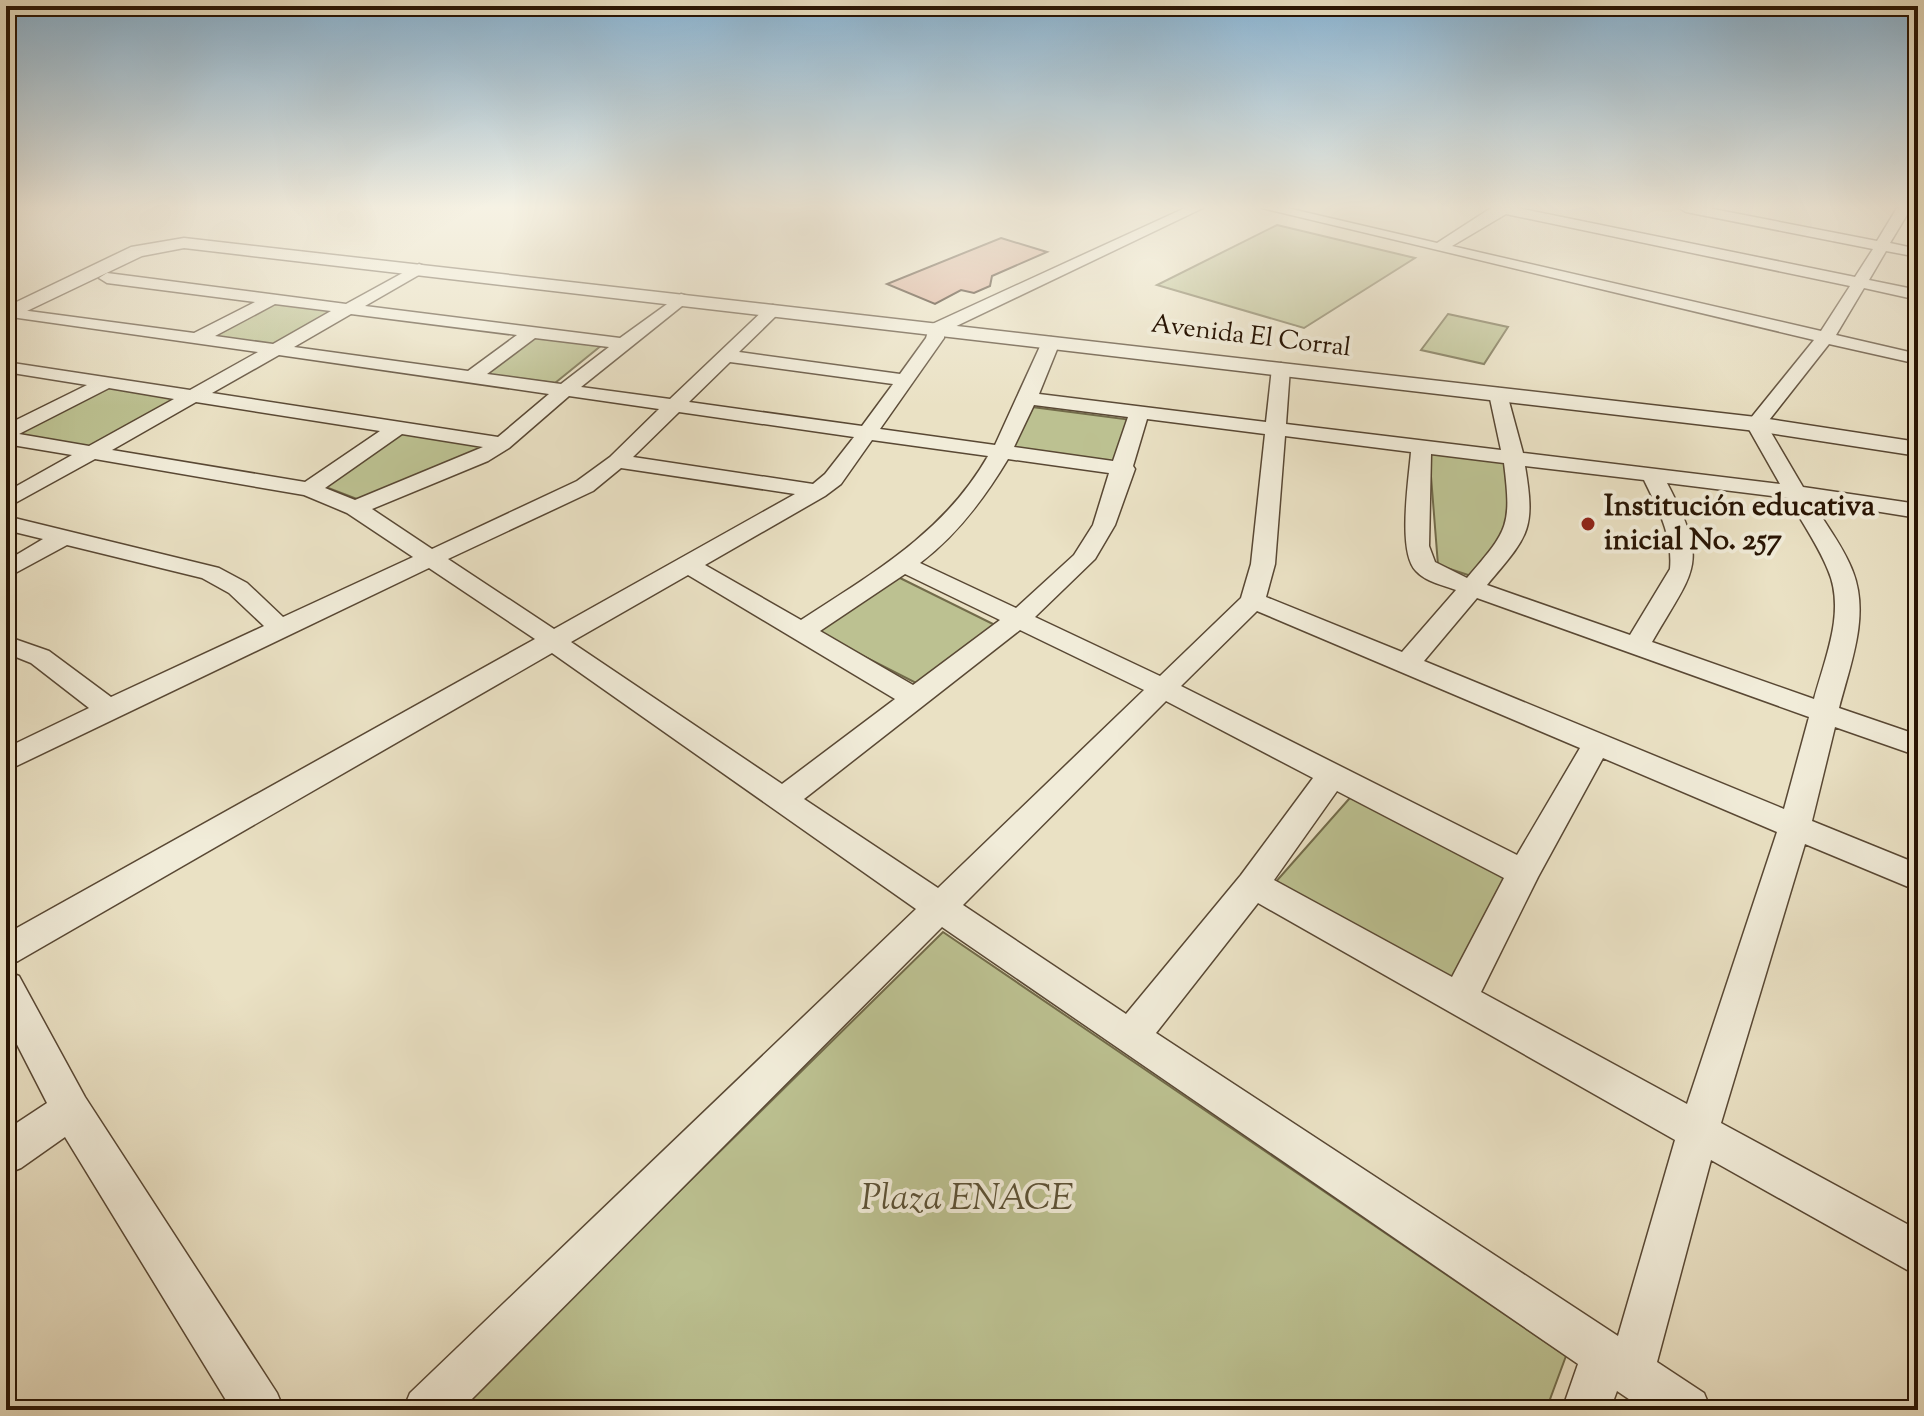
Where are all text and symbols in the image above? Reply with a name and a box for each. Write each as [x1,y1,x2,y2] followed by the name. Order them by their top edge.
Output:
[1149,306,1353,368] street label: Avenida El Corral
[1604,486,1875,563] place label: Institución educativa inicial No. 257
[1579,515,1597,533] marker: Institución educativa inicial No. 257
[861,1174,1073,1226] park label: Plaza ENACE

